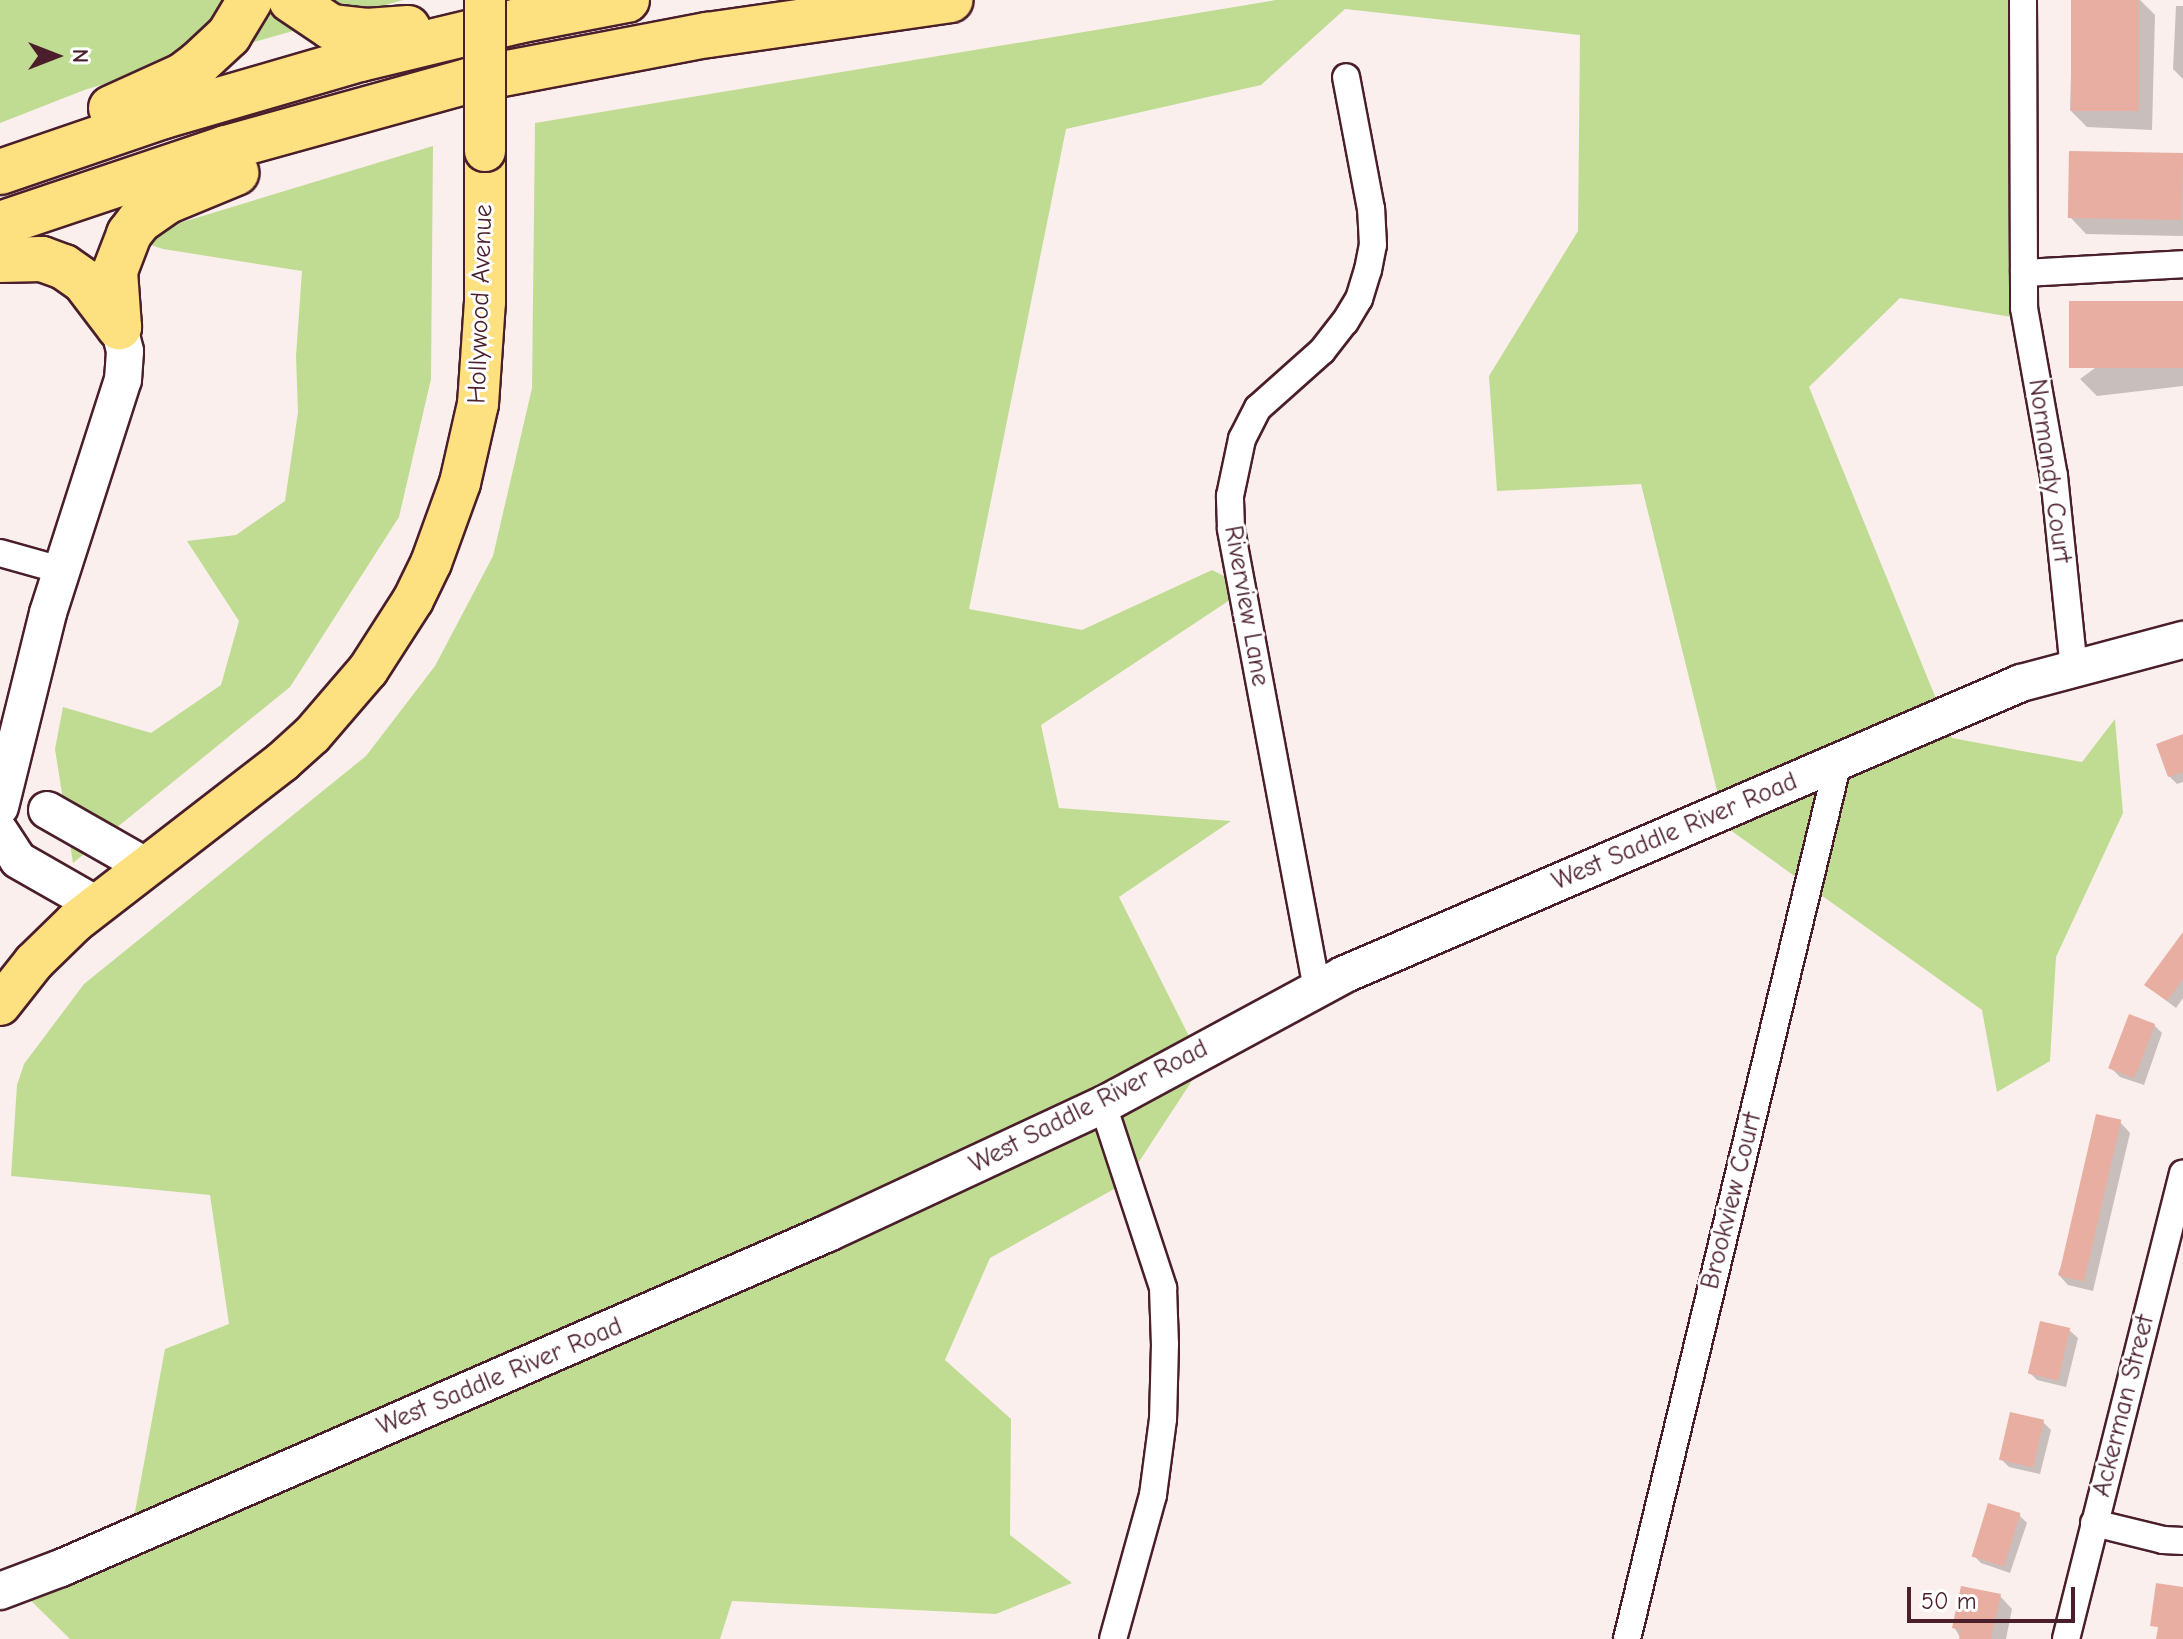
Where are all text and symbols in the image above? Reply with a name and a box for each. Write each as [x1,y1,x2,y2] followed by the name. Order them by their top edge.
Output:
[16,16,96,96] north arrow
[67,49,93,63] text: N
[462,204,500,404] street label: Hollywood Avenue
[2021,377,2077,565] street label: Normandy Court
[1217,523,1275,689] street label: Riverview Lane
[1548,766,1802,898] street label: West Saddle River Road
[965,1033,1213,1181] street label: West Saddle River Road
[1695,1109,1769,1293] street label: Brookview Court
[373,1311,627,1443] street label: West Saddle River Road
[2086,1312,2162,1500] street label: Ackerman Street
[1911,1571,2079,1621] scale bar
[1921,1587,1977,1615] text: 50 m

